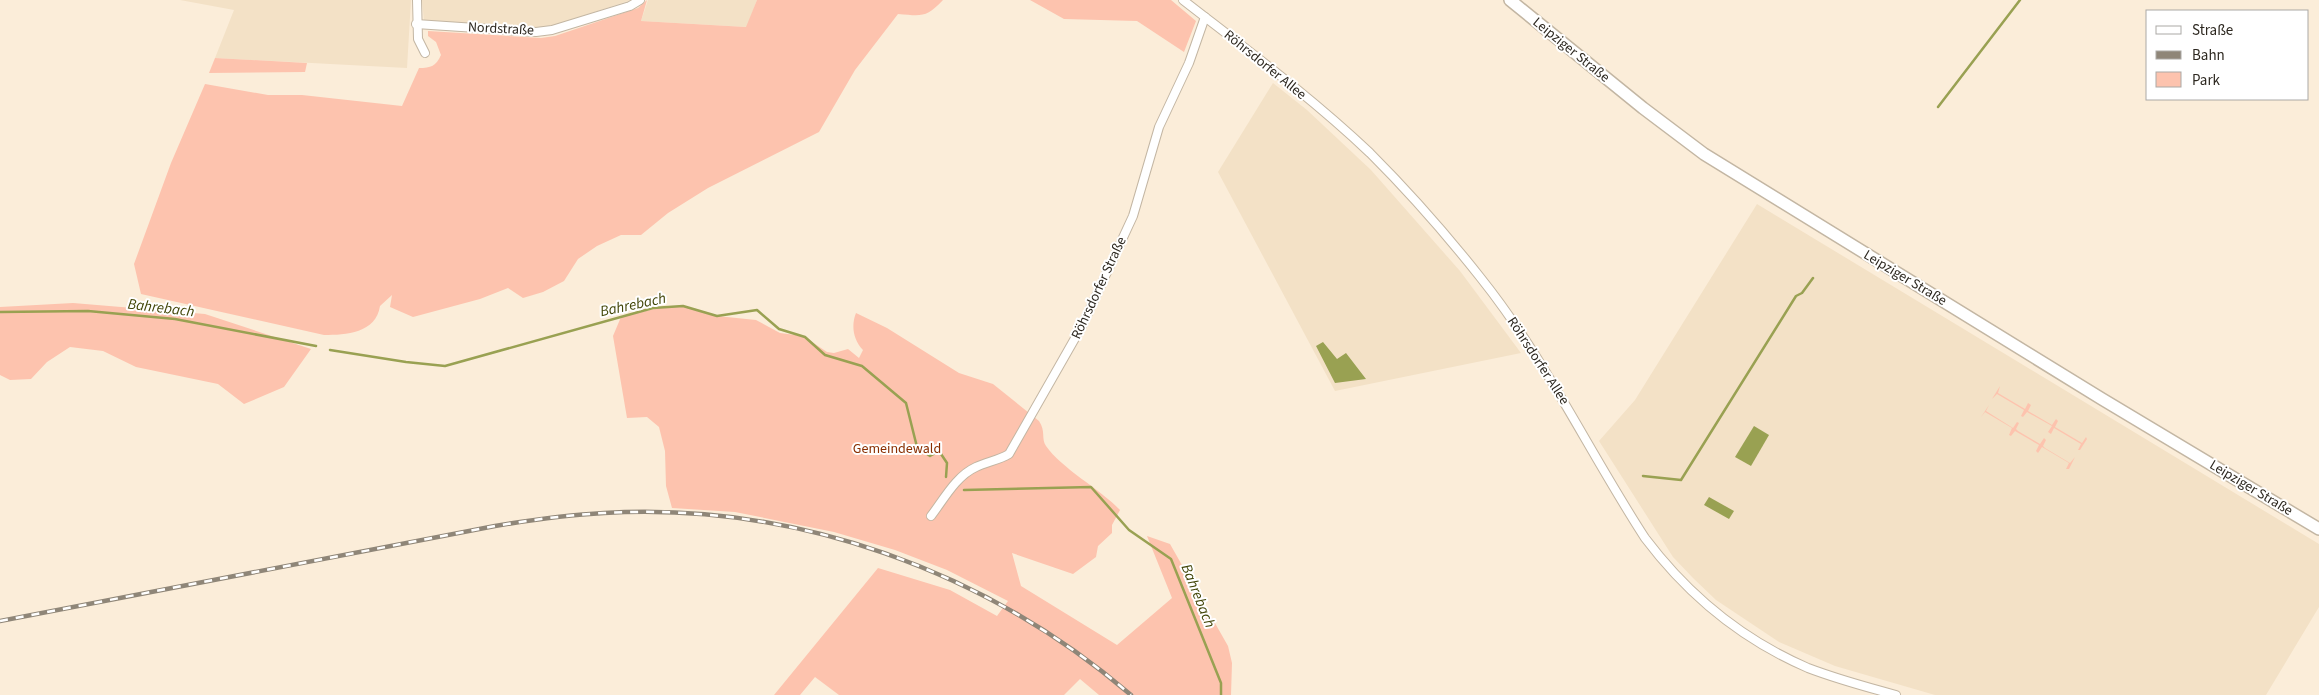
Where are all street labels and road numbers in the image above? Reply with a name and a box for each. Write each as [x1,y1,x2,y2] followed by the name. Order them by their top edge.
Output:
[1528,13,1614,87] street label: Leipziger Straße
[467,17,535,41] street label: Nordstraße
[1219,25,1311,105] street label: Röhrsdorfer Allee
[1066,233,1132,342] street label: Röhrsdorfer Straße
[1860,245,1951,311] street label: Leipziger Straße
[1502,313,1574,409] street label: Röhrsdorfer Allee
[2206,455,2297,521] street label: Leipziger Straße

